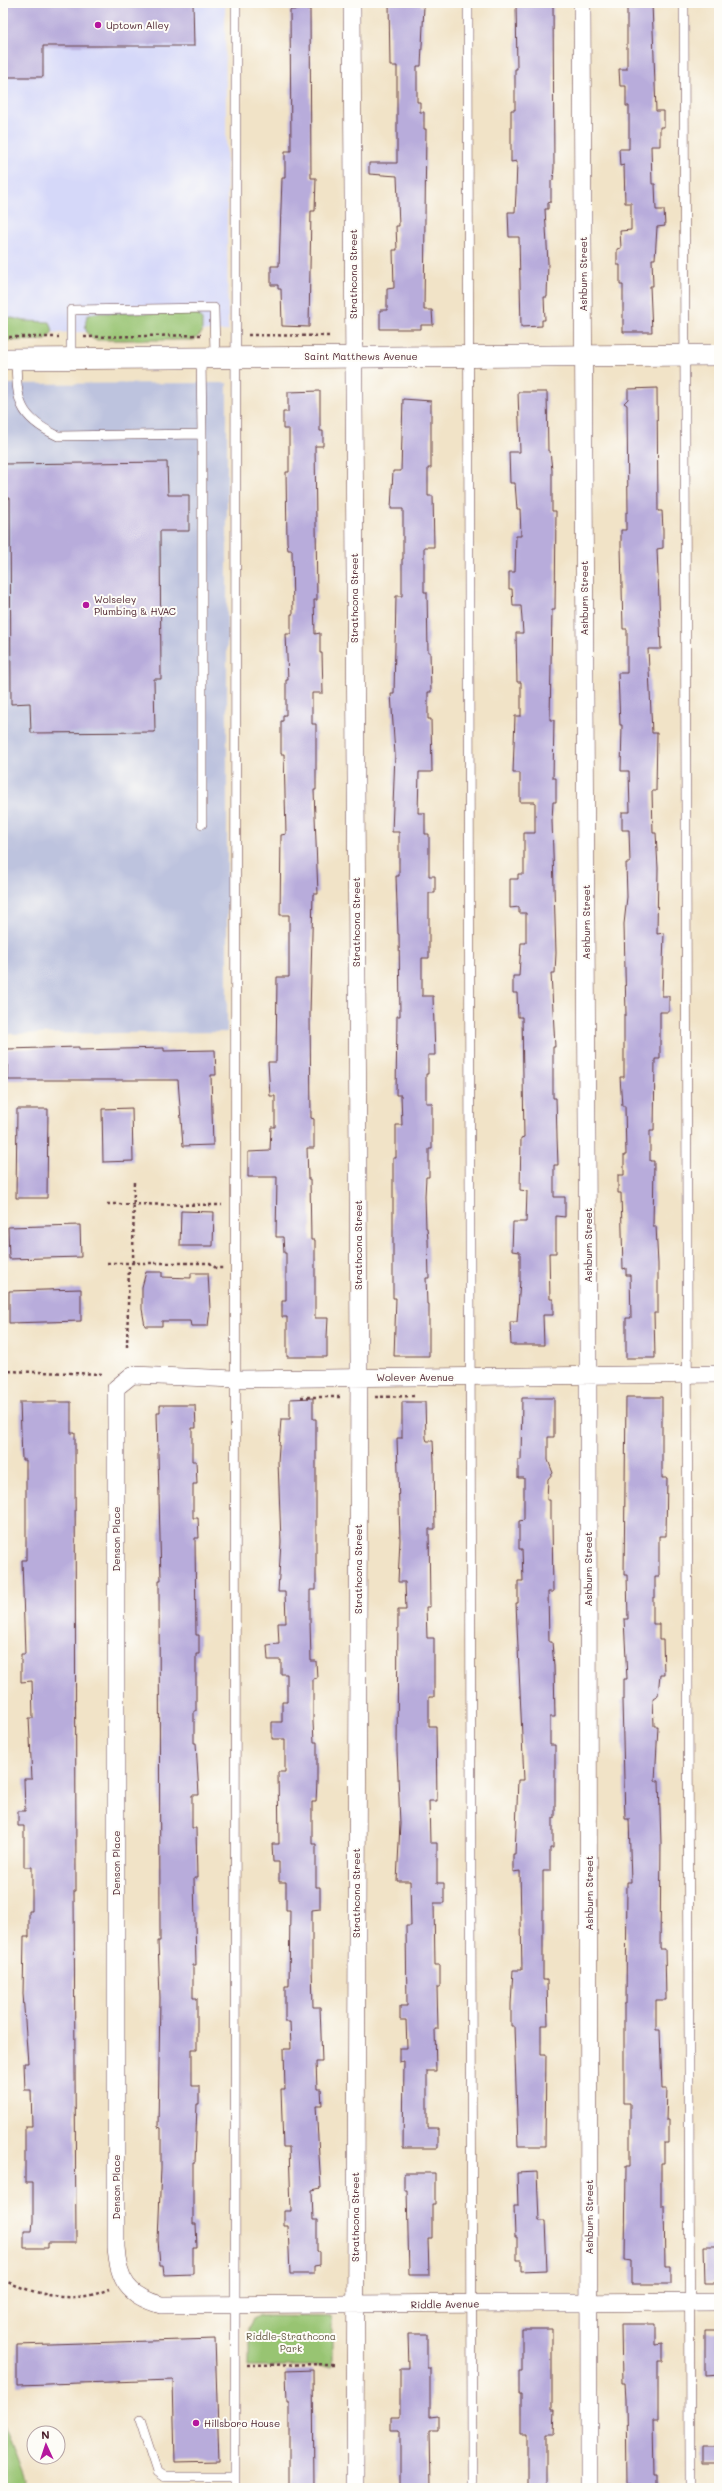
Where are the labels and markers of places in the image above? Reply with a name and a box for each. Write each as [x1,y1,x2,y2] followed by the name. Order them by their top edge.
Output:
[106,18,169,32] place label: Uptown Alley
[93,20,103,30] marker: Uptown Alley
[94,592,176,618] place label: Wolseley Plumbing & HVAC
[81,600,91,610] marker: Wolseley Plumbing & HVAC
[204,2416,280,2430] place label: Hillsboro House
[191,2418,201,2428] marker: Hillsboro House

